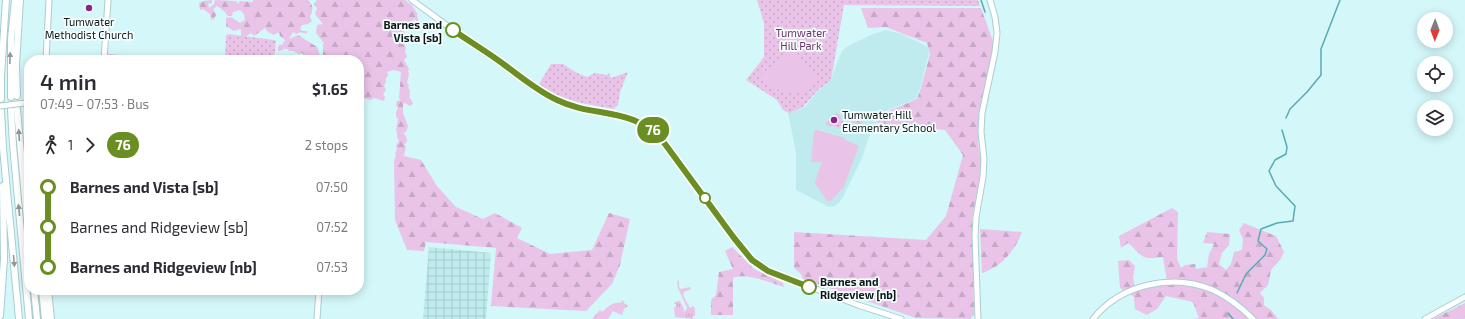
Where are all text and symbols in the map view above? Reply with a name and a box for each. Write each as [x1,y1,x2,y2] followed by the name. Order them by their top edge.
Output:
[84,3,94,13] marker: Tumwater Methodist Church
[1417,12,1453,48] north arrow
[1417,12,1453,136] map controls
[45,15,133,41] place label: Tumwater Methodist Church
[384,18,442,45] place label: Barnes and Vista [sb]
[445,22,461,38] marker: Barnes and Vista [sb]
[776,26,827,52] park label: Tumwater Hill Park
[7,52,14,64] one-way arrow
[1417,56,1453,92] button: locate
[40,68,97,94] text: 4 min
[312,80,348,98] text: $1.65
[40,96,149,112] text: 07:49 – 07:53 · Bus
[1417,100,1453,136] button: layers
[842,108,936,134] place label: Tumwater Hill Elementary School
[829,115,839,125] marker: Tumwater Hill Elementary School
[635,117,671,143] line badge: 76
[645,121,661,138] text: 76
[15,129,22,141] one-way arrow
[40,134,62,156] icon: walk
[79,134,101,156] icon: forward
[115,136,131,153] text: 76
[68,137,73,153] text: 1
[305,137,348,153] text: 2 stops
[70,178,219,196] text: Barnes and Vista [sb]
[316,179,348,195] text: 07:50
[699,192,711,204] unlabelled marker
[16,204,22,217] one-way arrow
[70,218,248,236] text: Barnes and Ridgeview [sb]
[316,219,348,235] text: 07:52
[11,255,18,267] one-way arrow
[70,258,257,276] text: Barnes and Ridgeview [nb]
[316,259,348,275] text: 07:53
[820,275,896,302] place label: Barnes and Ridgeview [nb]
[801,279,817,295] marker: Barnes and Ridgeview [nb]

